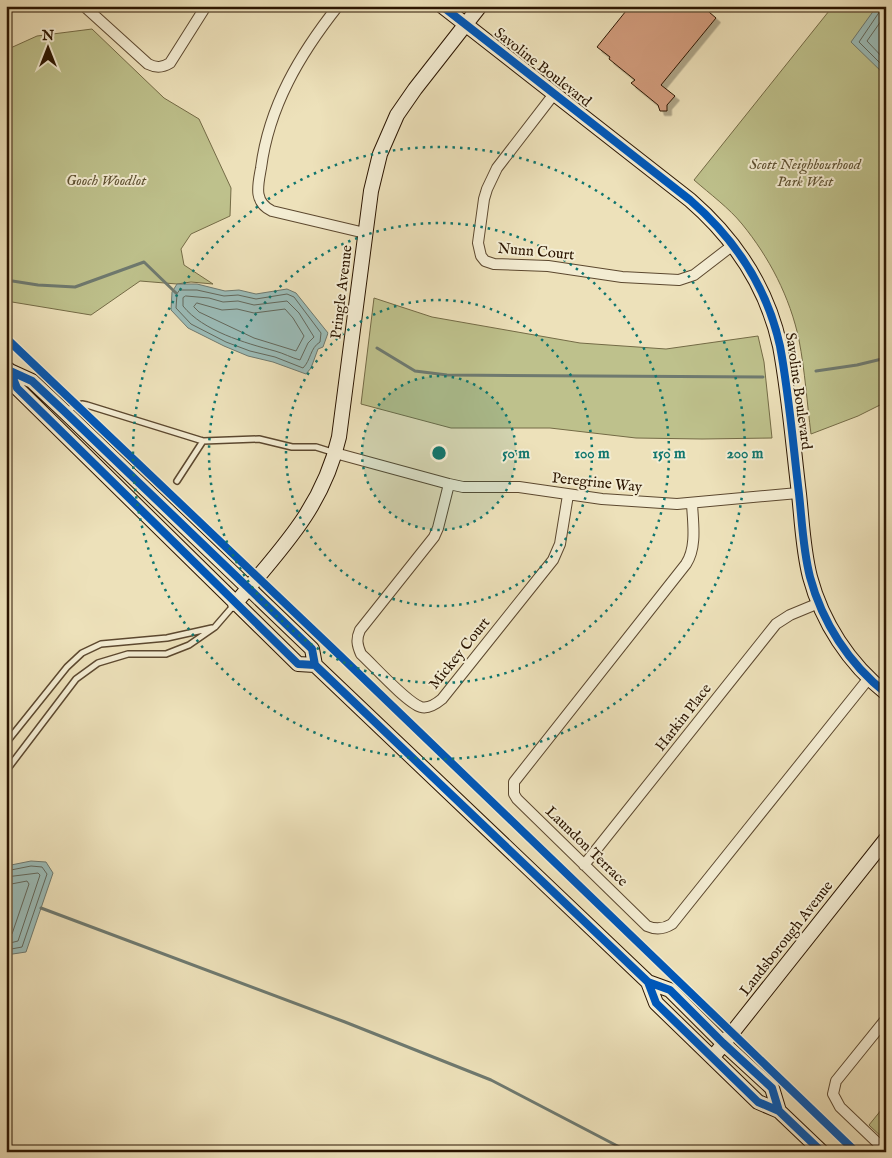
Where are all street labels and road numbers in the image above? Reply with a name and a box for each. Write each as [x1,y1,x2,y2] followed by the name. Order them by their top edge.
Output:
[490,24,596,112] street label: Savoline Boulevard
[497,239,575,264] street label: Nunn Court
[326,244,357,340] street label: Pringle Avenue
[781,331,816,452] street label: Savoline Boulevard
[551,468,644,497] street label: Peregrine Way
[425,613,494,693] street label: Mickey Court
[651,680,716,755] street label: Harkin Place
[541,802,632,891] street label: Laundon Terrace
[735,877,837,1000] street label: Landsborough Avenue

